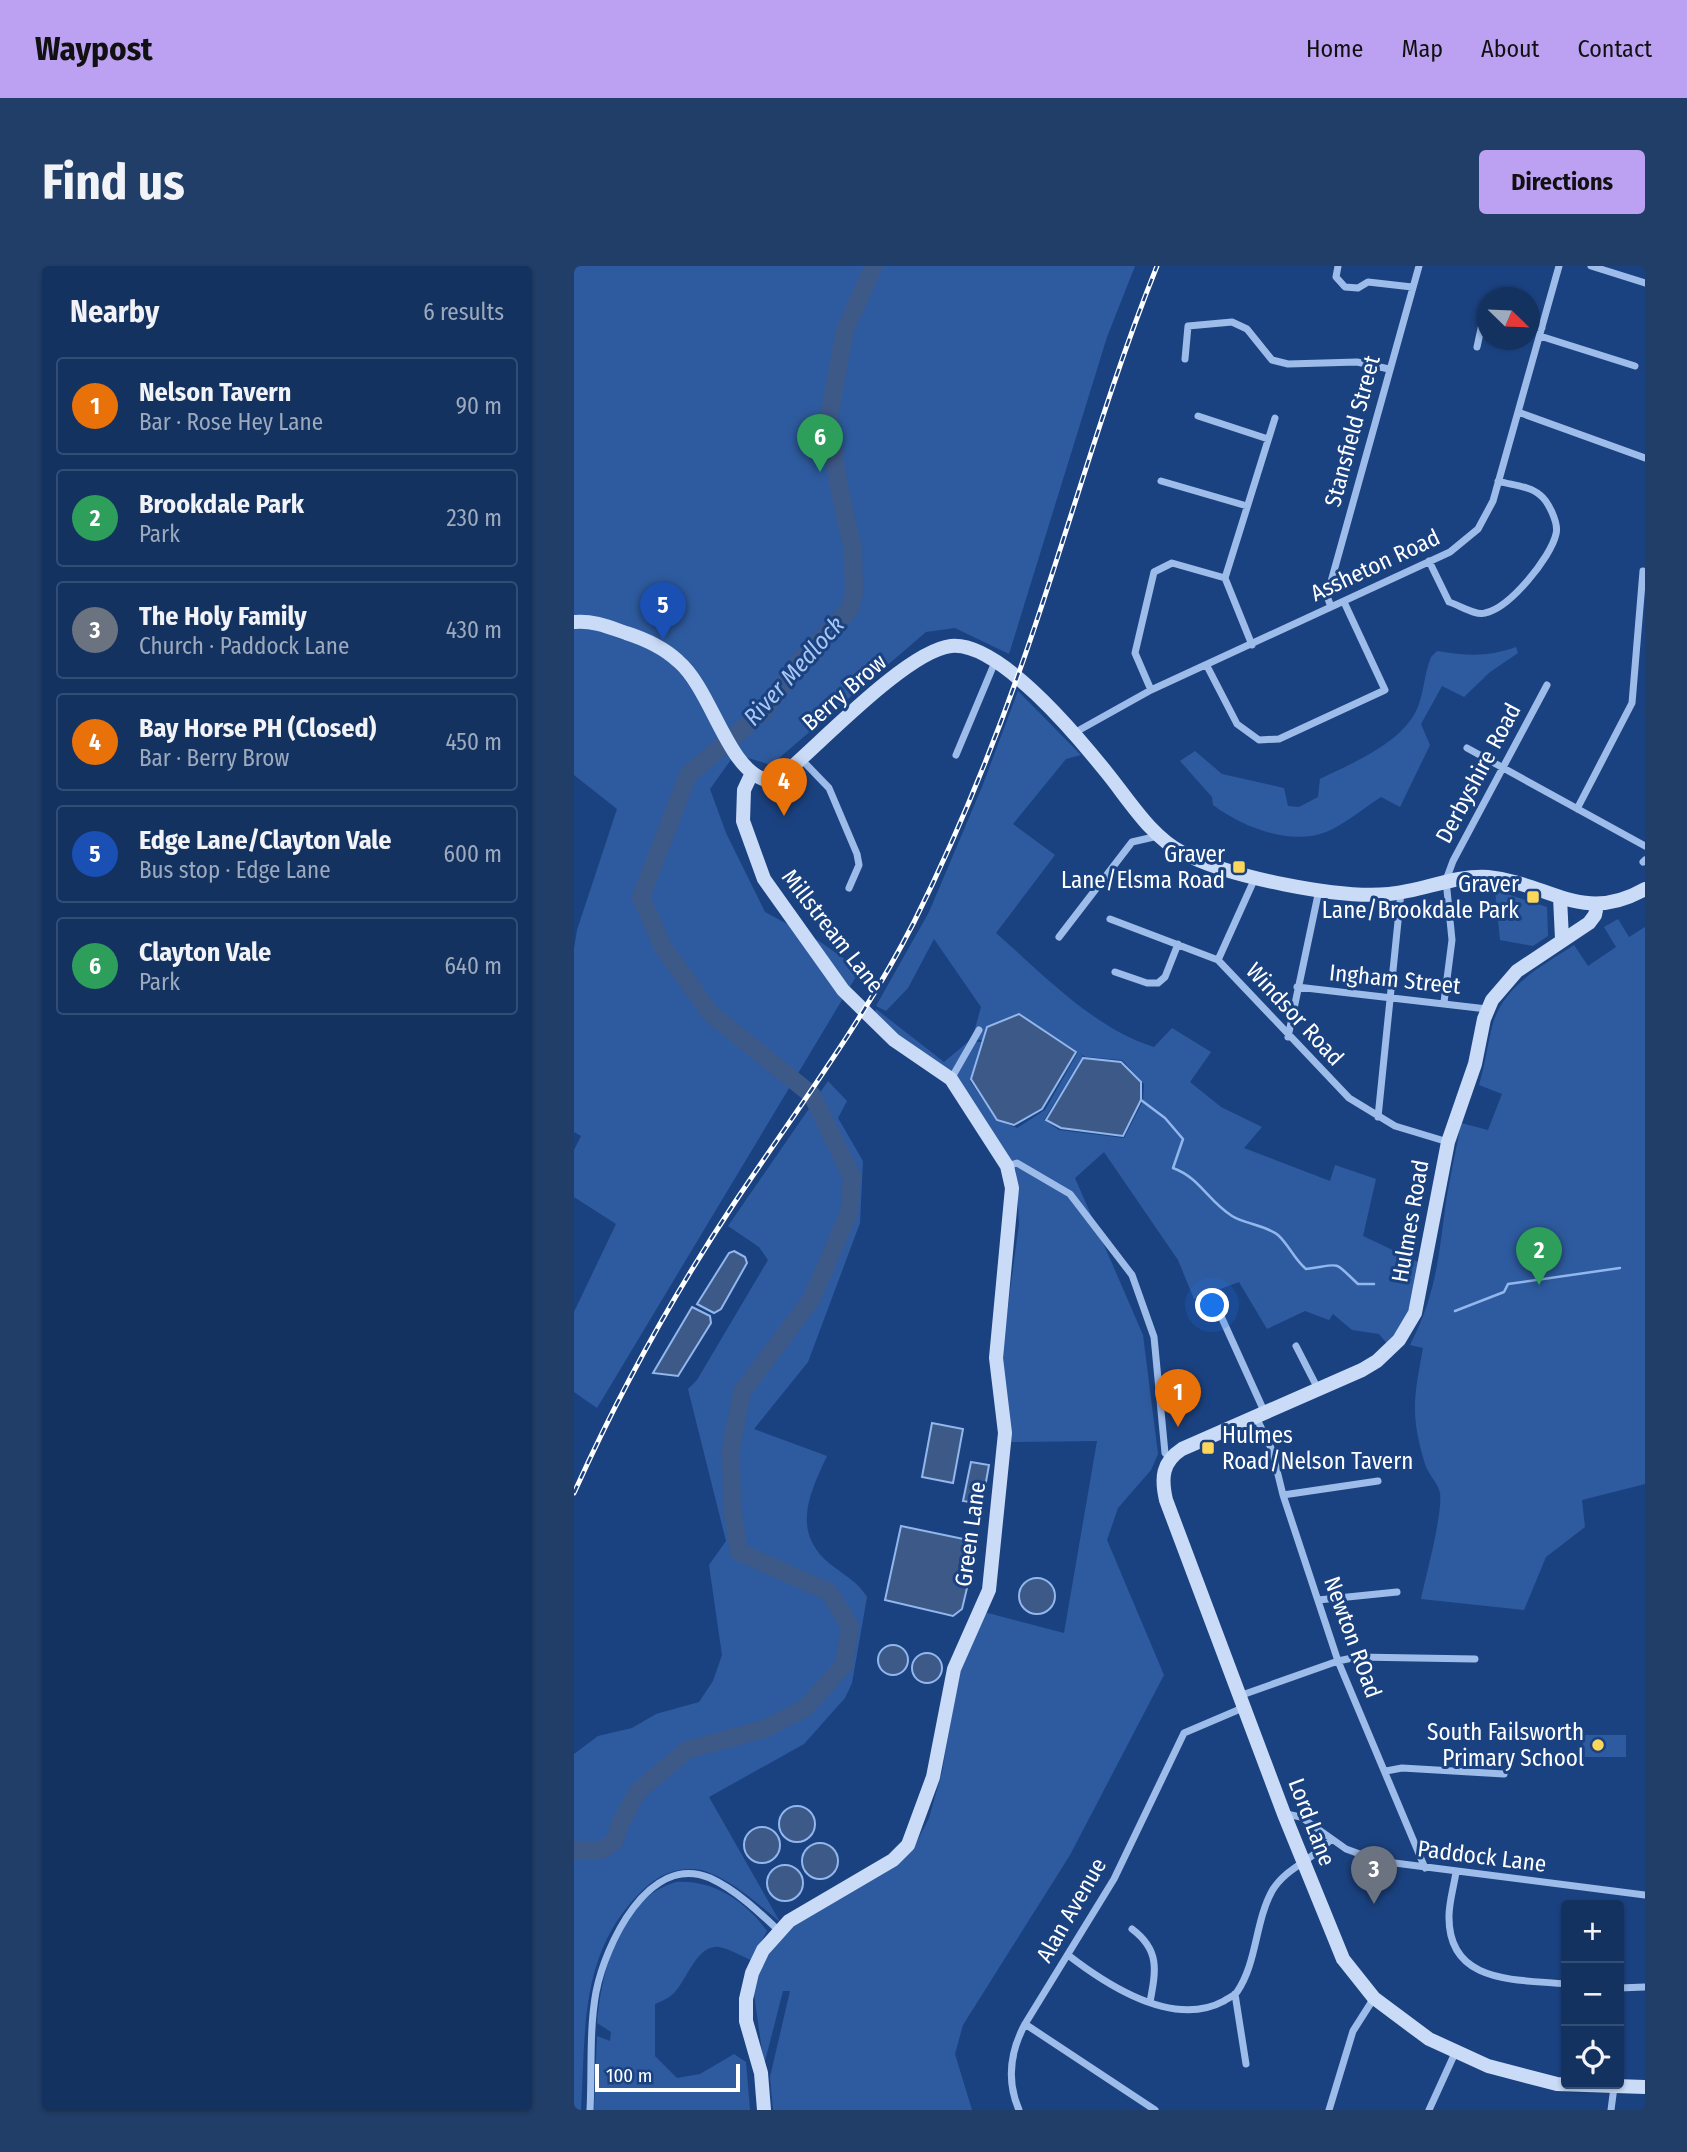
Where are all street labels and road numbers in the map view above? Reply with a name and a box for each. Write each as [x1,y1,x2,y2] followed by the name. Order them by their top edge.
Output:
[1318,352,1386,510] street label: Stansfield Street
[1306,523,1444,607] street label: Assheton Road
[796,648,892,736] street label: Berry Brow
[1429,698,1527,848] street label: Derbyshire Road
[776,864,890,998] street label: Millstream Lane
[1240,957,1350,1071] street label: Windsor Road
[1328,958,1463,1000] street label: Ingham Street
[1385,1158,1435,1284] street label: Hulmes Road
[949,1480,991,1588] street label: Green Lane
[1318,1572,1388,1702] street label: Newton ROad
[1283,1774,1341,1870] street label: Lord Lane
[1416,1834,1548,1878] street label: Paddock Lane
[1030,1853,1112,1967] street label: Alan Avenue

